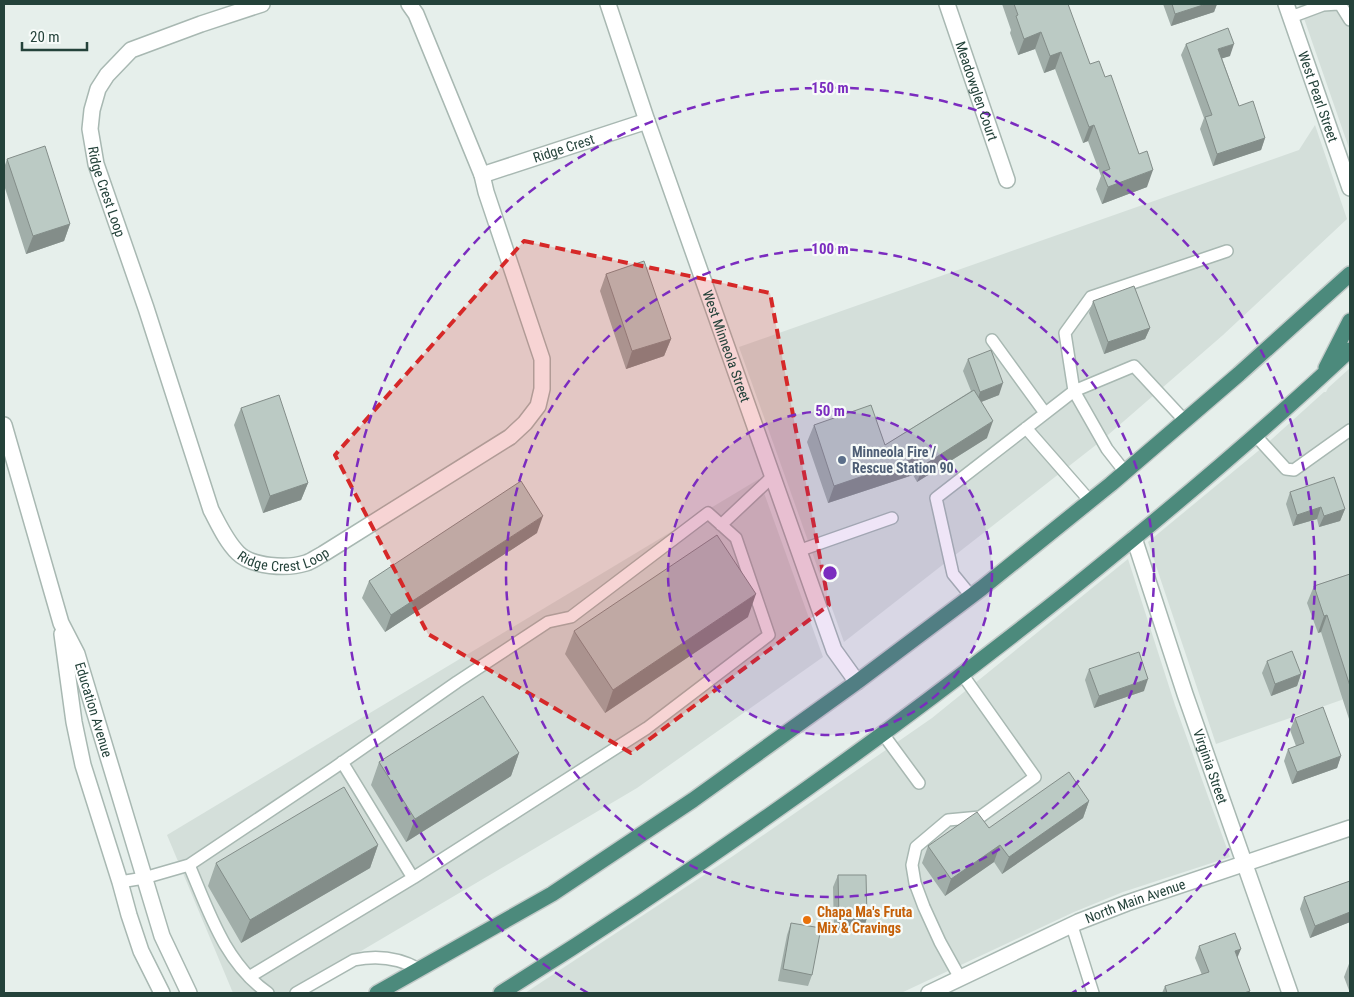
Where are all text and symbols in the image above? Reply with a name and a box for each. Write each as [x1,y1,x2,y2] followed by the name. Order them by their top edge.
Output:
[22,20,88,52] scale bar
[30,28,60,46] text: 20 m
[952,39,1001,143] street label: Meadowglen Court
[1295,49,1341,144] street label: West Pearl Street
[811,79,849,97] text: 150 m
[531,131,596,166] street label: Ridge Crest
[85,145,129,239] street label: Ridge Crest Loop
[811,240,849,258] text: 100 m
[699,288,754,404] street label: West Minneola Street
[815,402,845,420] text: 50 m
[852,444,954,476] place label: Minneola Fire / Rescue Station 90
[836,454,848,466] marker: Minneola Fire / Rescue Station 90
[237,539,331,557] street label: Ridge Crest Loop
[234,544,332,574] text: Ridge Crest Loop
[821,564,839,582] centre of rings
[72,660,116,759] street label: Education Avenue
[1190,727,1231,806] street label: Virginia Street
[1083,876,1188,926] street label: North Main Avenue
[817,904,913,936] place label: Chapa Ma's Fruta Mix & Cravings
[801,914,813,926] marker: Chapa Ma's Fruta Mix & Cravings

